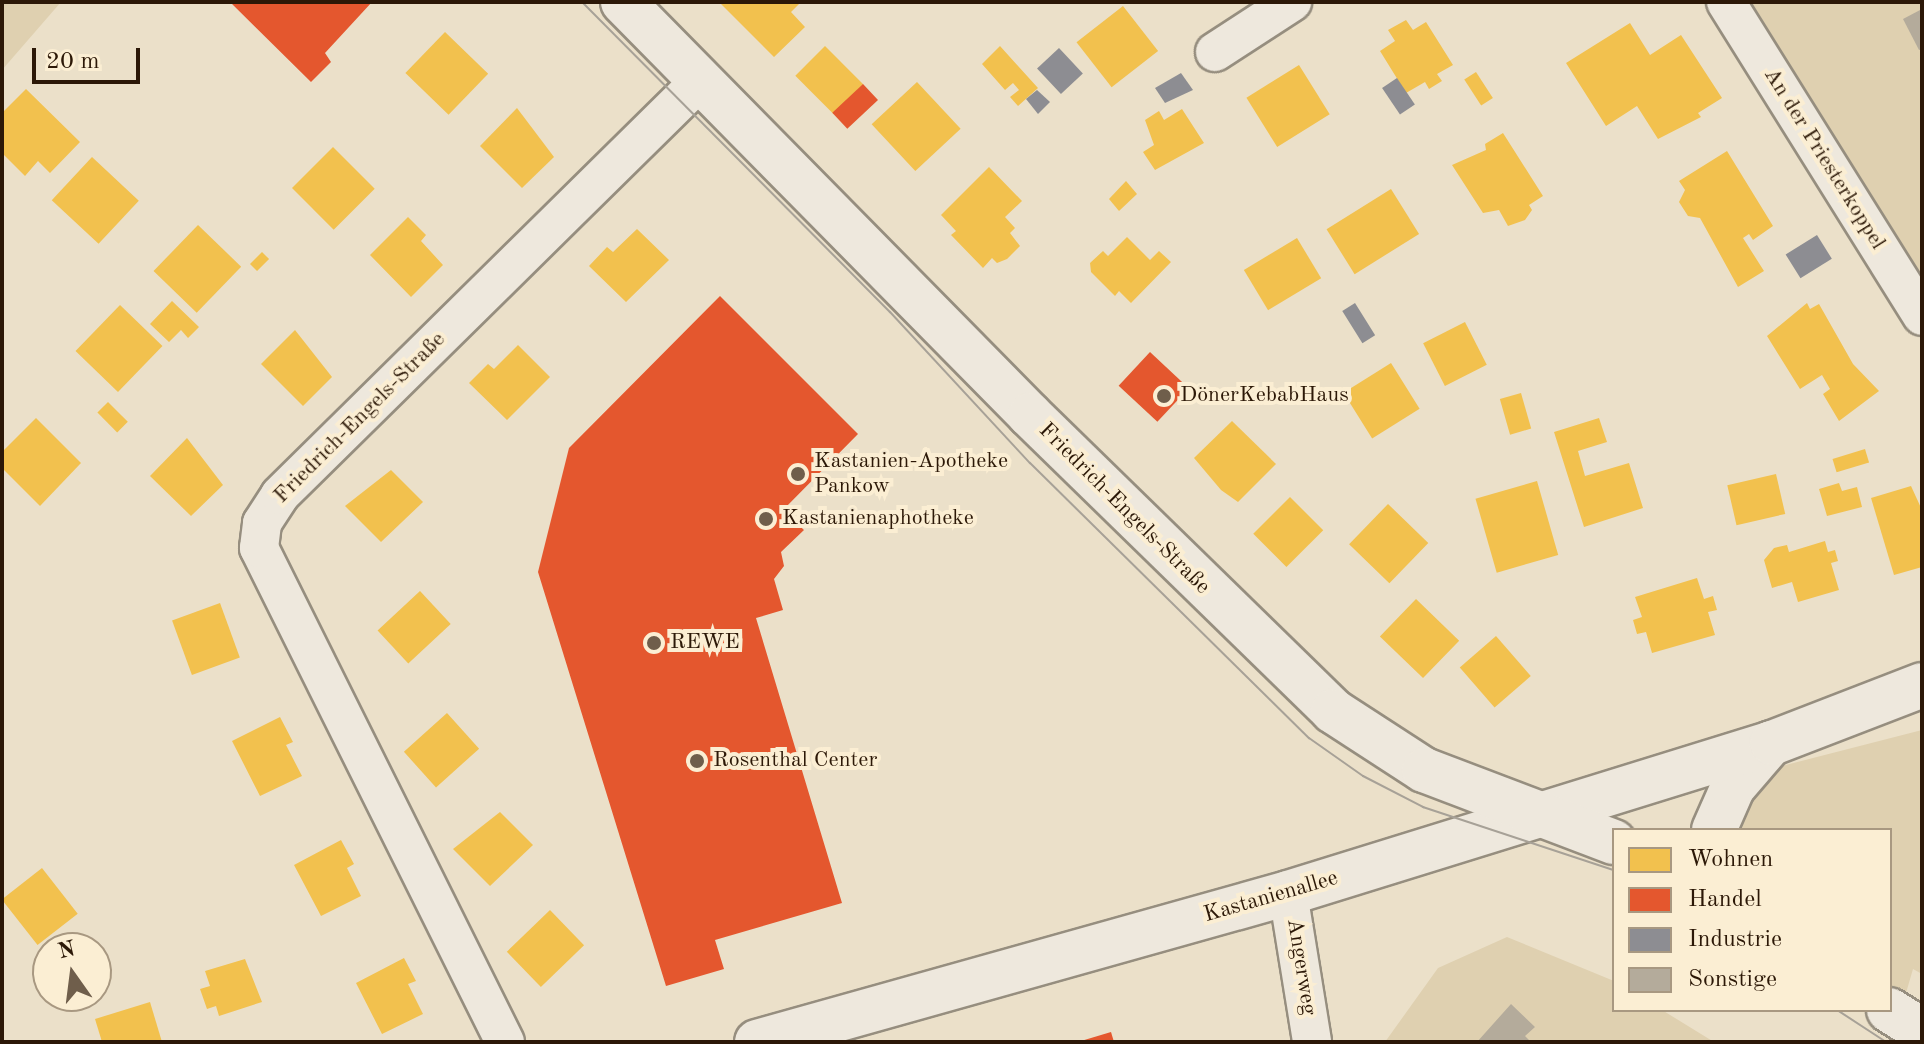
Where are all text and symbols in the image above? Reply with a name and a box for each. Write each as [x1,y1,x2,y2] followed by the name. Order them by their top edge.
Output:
[36,32,144,82] scale bar
[46,50,100,74] text: 20 m
[1757,63,1891,255] street label: An der Priesterkoppel
[269,327,451,509] street label: Friedrich-Engels-Straße
[1180,383,1349,409] place label: DönerKebabHaus
[1155,387,1173,405] marker: DönerKebabHaus
[1033,418,1215,600] street label: Friedrich-Engels-Straße
[814,448,1008,500] place label: Kastanien-Apotheke Pankow
[789,465,807,483] marker: Kastanien-Apotheke Pankow
[782,506,974,532] place label: Kastanienaphotheke
[757,510,775,528] marker: Kastanienaphotheke
[670,630,740,656] place label: REWE
[645,634,663,652] marker: REWE
[713,748,877,774] place label: Rosenthal Center
[688,752,706,770] marker: Rosenthal Center
[1612,828,1892,1012] legend
[1688,848,1773,872] text: Wohnen
[1201,865,1341,929] street label: Kastanienallee
[1688,888,1762,912] text: Handel
[1280,917,1322,1017] street label: Angerweg
[1688,928,1782,952] text: Industrie
[32,932,112,1012] north arrow
[56,938,77,963] text: N
[1688,968,1777,992] text: Sonstige

